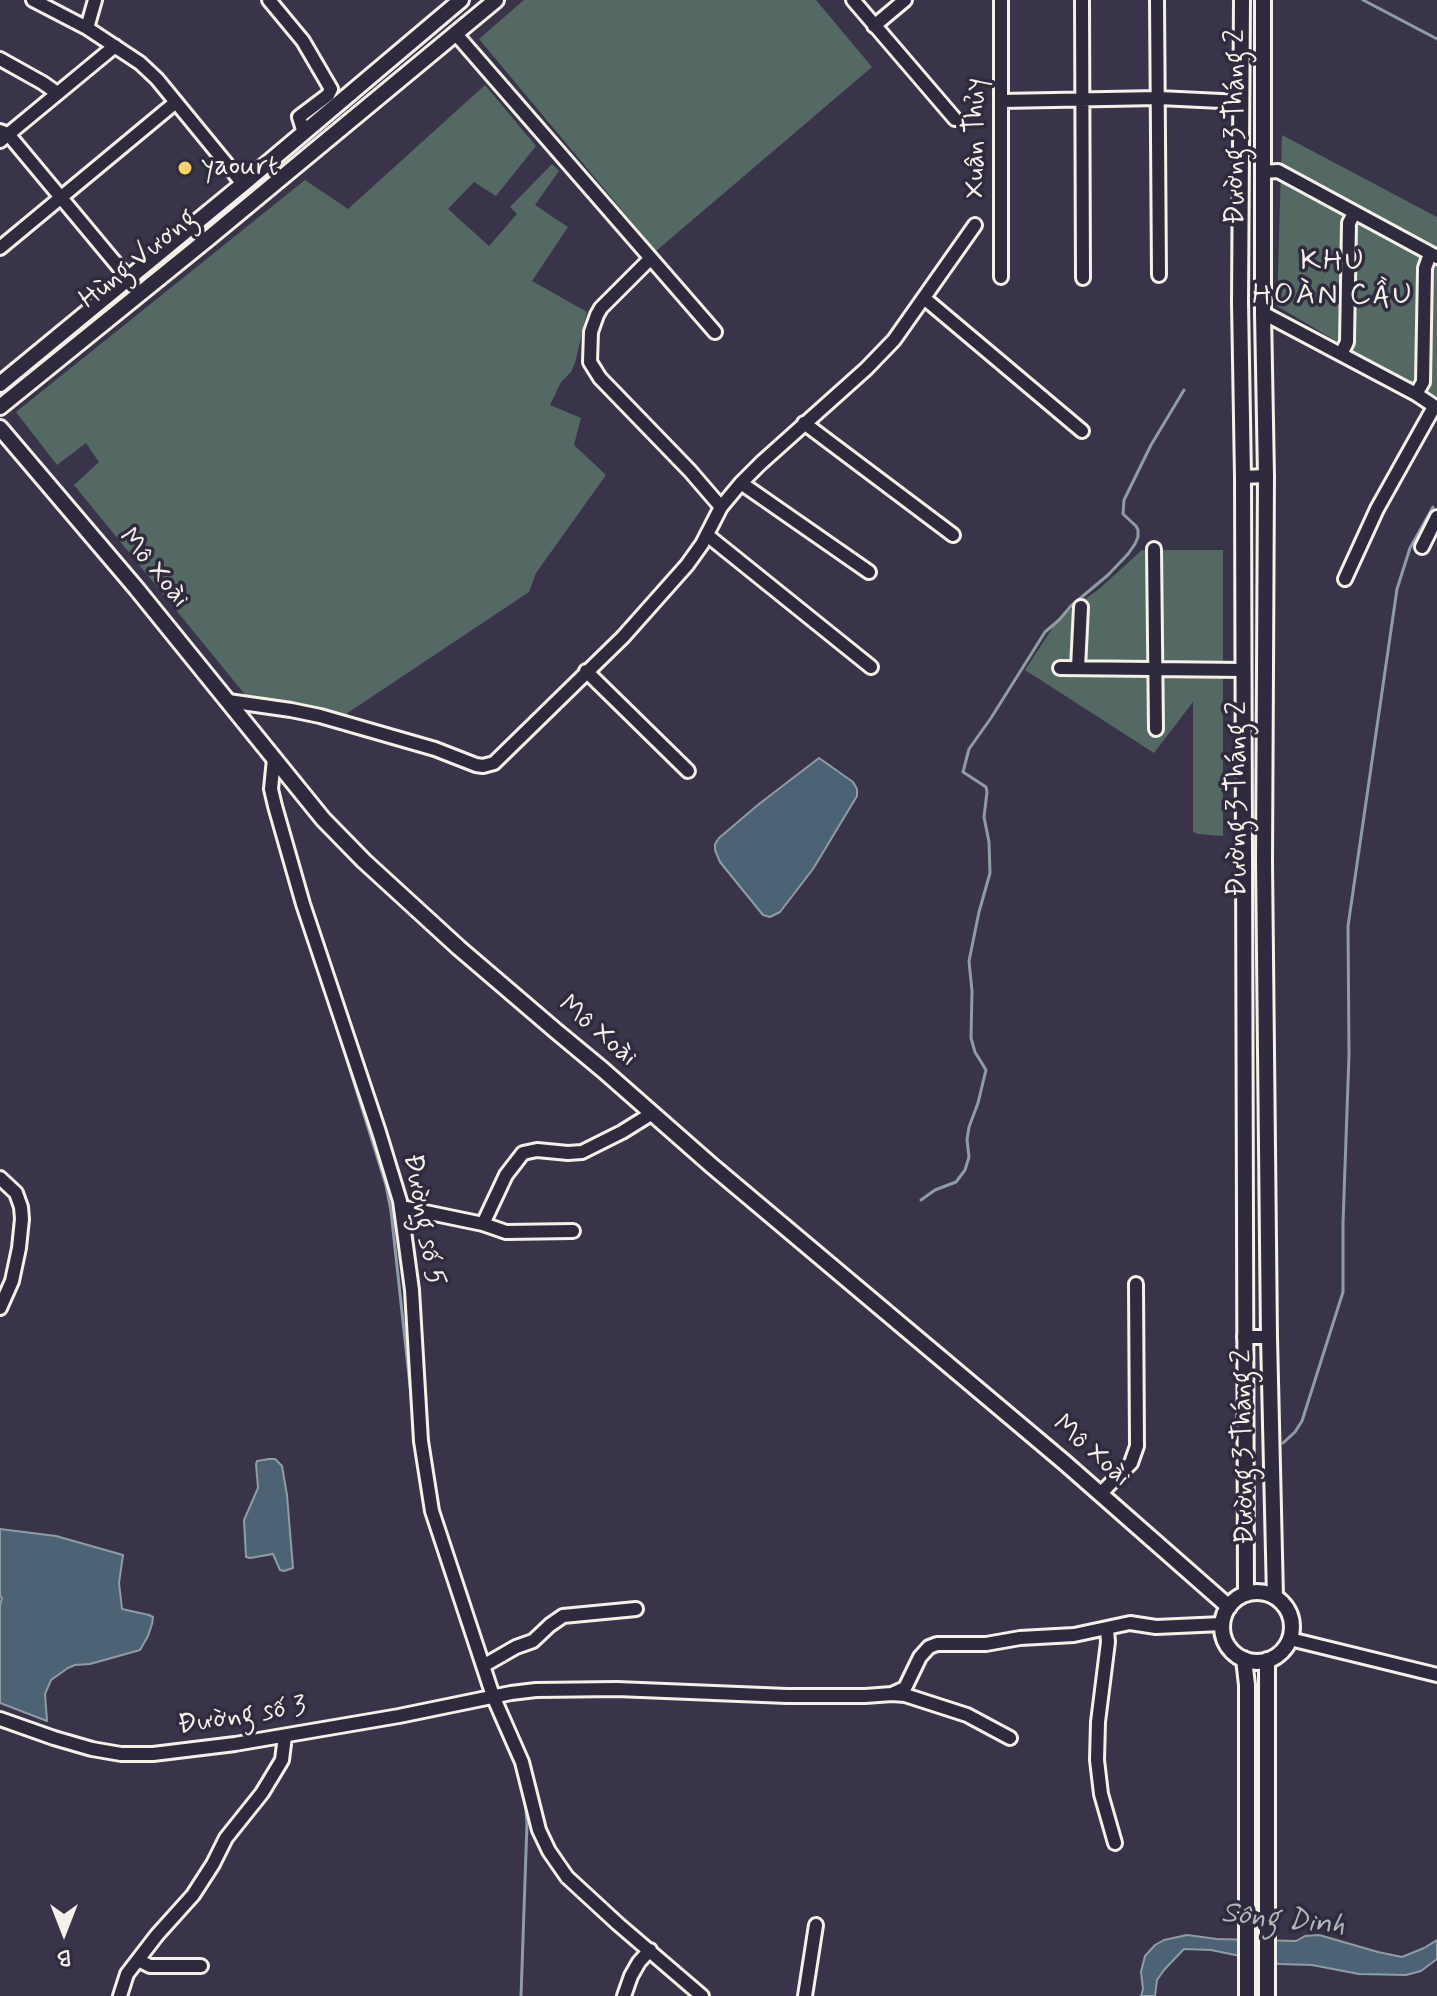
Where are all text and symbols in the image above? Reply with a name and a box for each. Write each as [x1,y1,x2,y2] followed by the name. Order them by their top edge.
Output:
[1220,29,1254,225] street label: Đường 3 Tháng 2
[960,78,994,198] street label: Xuân Thủy
[201,151,279,185] place label: yaourt
[176,159,194,177] marker: yaourt
[73,202,205,318] street label: Hùng Vương
[1252,245,1414,316] district label: KHU HOÀN CẦU
[110,522,196,616] street label: Mô Xoài
[1222,701,1256,897] street label: Đường 3 Tháng 2
[550,989,644,1075] street label: Mô Xoài
[394,1151,450,1289] street label: Đường số 5
[1226,1349,1264,1545] street label: Đường 3 Tháng 2
[1045,1409,1137,1495] street label: Mô Xoài
[175,1690,309,1744] street label: Đường số 3
[24,1892,104,1972] north arrow
[1219,1897,1347,1945] water label: Sông Dinh
[57,1942,71,1970] text: B

